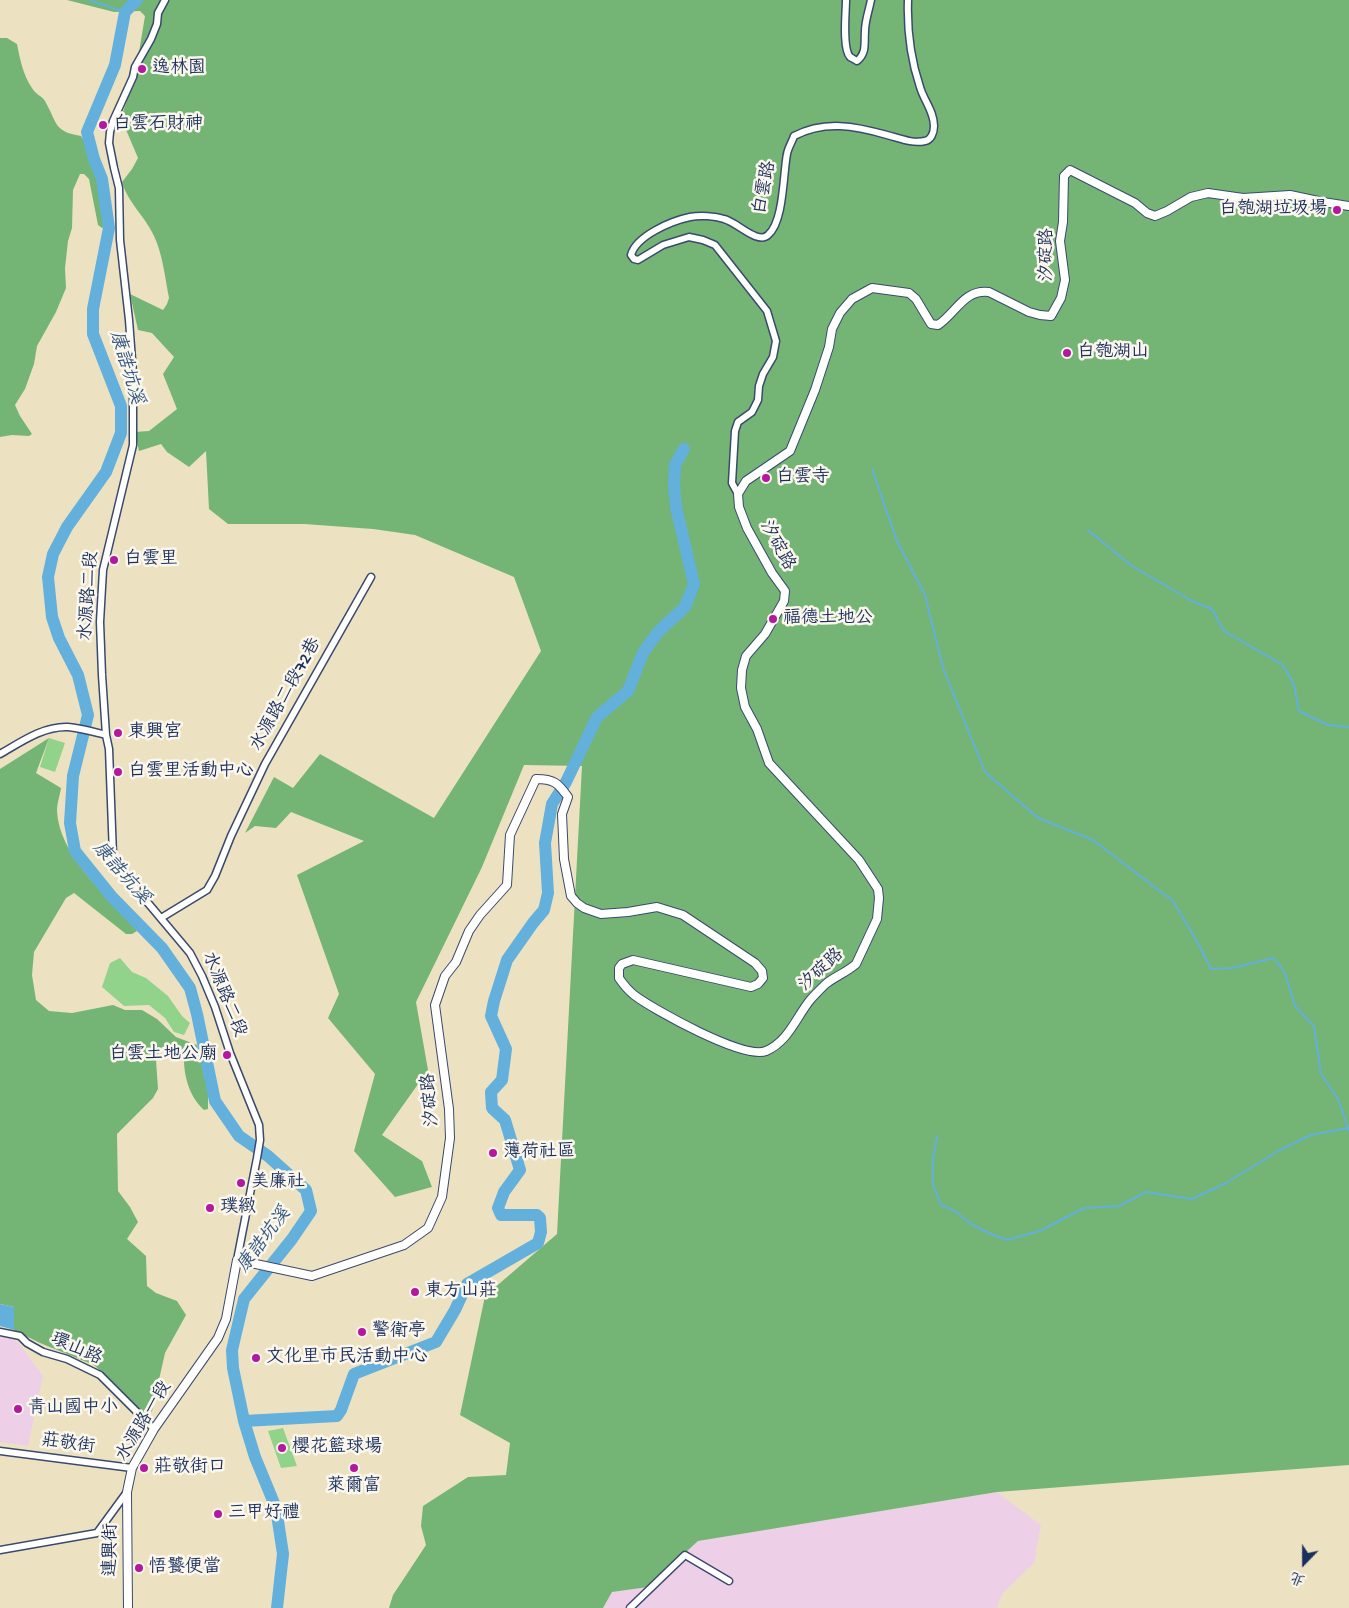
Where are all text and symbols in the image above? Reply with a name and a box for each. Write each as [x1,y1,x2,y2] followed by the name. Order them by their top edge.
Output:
[152,58,206,80] place label: 逸林園
[136,63,148,75] marker: 逸林園
[113,114,203,136] place label: 白雲石財神
[97,119,109,131] marker: 白雲石財神
[750,159,782,217] street label: 白雲路
[1219,199,1327,221] place label: 白匏湖垃圾場
[1331,204,1343,216] marker: 白匏湖垃圾場
[1037,228,1059,282] street label: 汐碇路
[103,328,147,408] water label: 康誥坑溪
[1077,342,1149,364] place label: 白匏湖山
[1061,347,1073,359] marker: 白匏湖山
[776,467,830,489] place label: 白雲寺
[760,472,772,484] marker: 白雲寺
[753,517,799,575] street label: 汐碇路
[124,549,178,571] place label: 白雲里
[76,550,104,642] street label: 水源路二段
[108,554,120,566] marker: 白雲里
[783,608,873,630] place label: 福德土地公
[767,613,779,625] marker: 福德土地公
[247,635,327,755] street label: 水源路二段72巷
[128,722,182,744] place label: 東興宮
[112,727,124,739] marker: 東興宮
[128,761,254,783] place label: 白雲里活動中心
[112,766,124,778] marker: 白雲里活動中心
[86,838,154,910] water label: 康誥坑溪
[795,945,849,997] street label: 汐碇路
[196,949,250,1041] street label: 水源路二段
[109,1044,217,1066] place label: 白雲土地公廟
[221,1049,233,1061] marker: 白雲土地公廟
[419,1072,445,1128] street label: 汐碇路
[503,1142,575,1164] place label: 薄荷社區
[487,1147,499,1159] marker: 薄荷社區
[251,1172,305,1194] place label: 美廉社
[235,1177,247,1189] marker: 美廉社
[220,1197,256,1219] place label: 璞緻
[204,1202,216,1214] marker: 璞緻
[233,1204,297,1278] water label: 康誥坑溪
[425,1281,497,1303] place label: 東方山莊
[409,1286,421,1298] marker: 東方山莊
[372,1321,426,1343] place label: 警衛亭
[356,1326,368,1338] marker: 警衛亭
[47,1329,105,1371] street label: 環山路
[266,1347,428,1369] place label: 文化里市民活動中心
[250,1352,262,1364] marker: 文化里市民活動中心
[113,1378,177,1466] street label: 水源路一段
[28,1398,118,1420] place label: 青山國中小
[12,1403,24,1415] marker: 青山國中小
[40,1431,96,1459] street label: 莊敬街
[292,1437,382,1459] place label: 櫻花籃球場
[276,1442,288,1454] marker: 櫻花籃球場
[154,1457,226,1479] place label: 莊敬街口
[138,1462,150,1474] marker: 莊敬街口
[348,1462,360,1474] marker: 萊爾富
[327,1476,381,1498] place label: 萊爾富
[228,1503,300,1525] place label: 三甲好禮
[212,1508,224,1520] marker: 三甲好禮
[101,1523,123,1577] street label: 連興街
[1279,1538,1329,1588] north arrow
[149,1557,221,1579] place label: 悟饕便當
[133,1562,145,1574] marker: 悟饕便當
[1289,1567,1308,1588] text: 北

